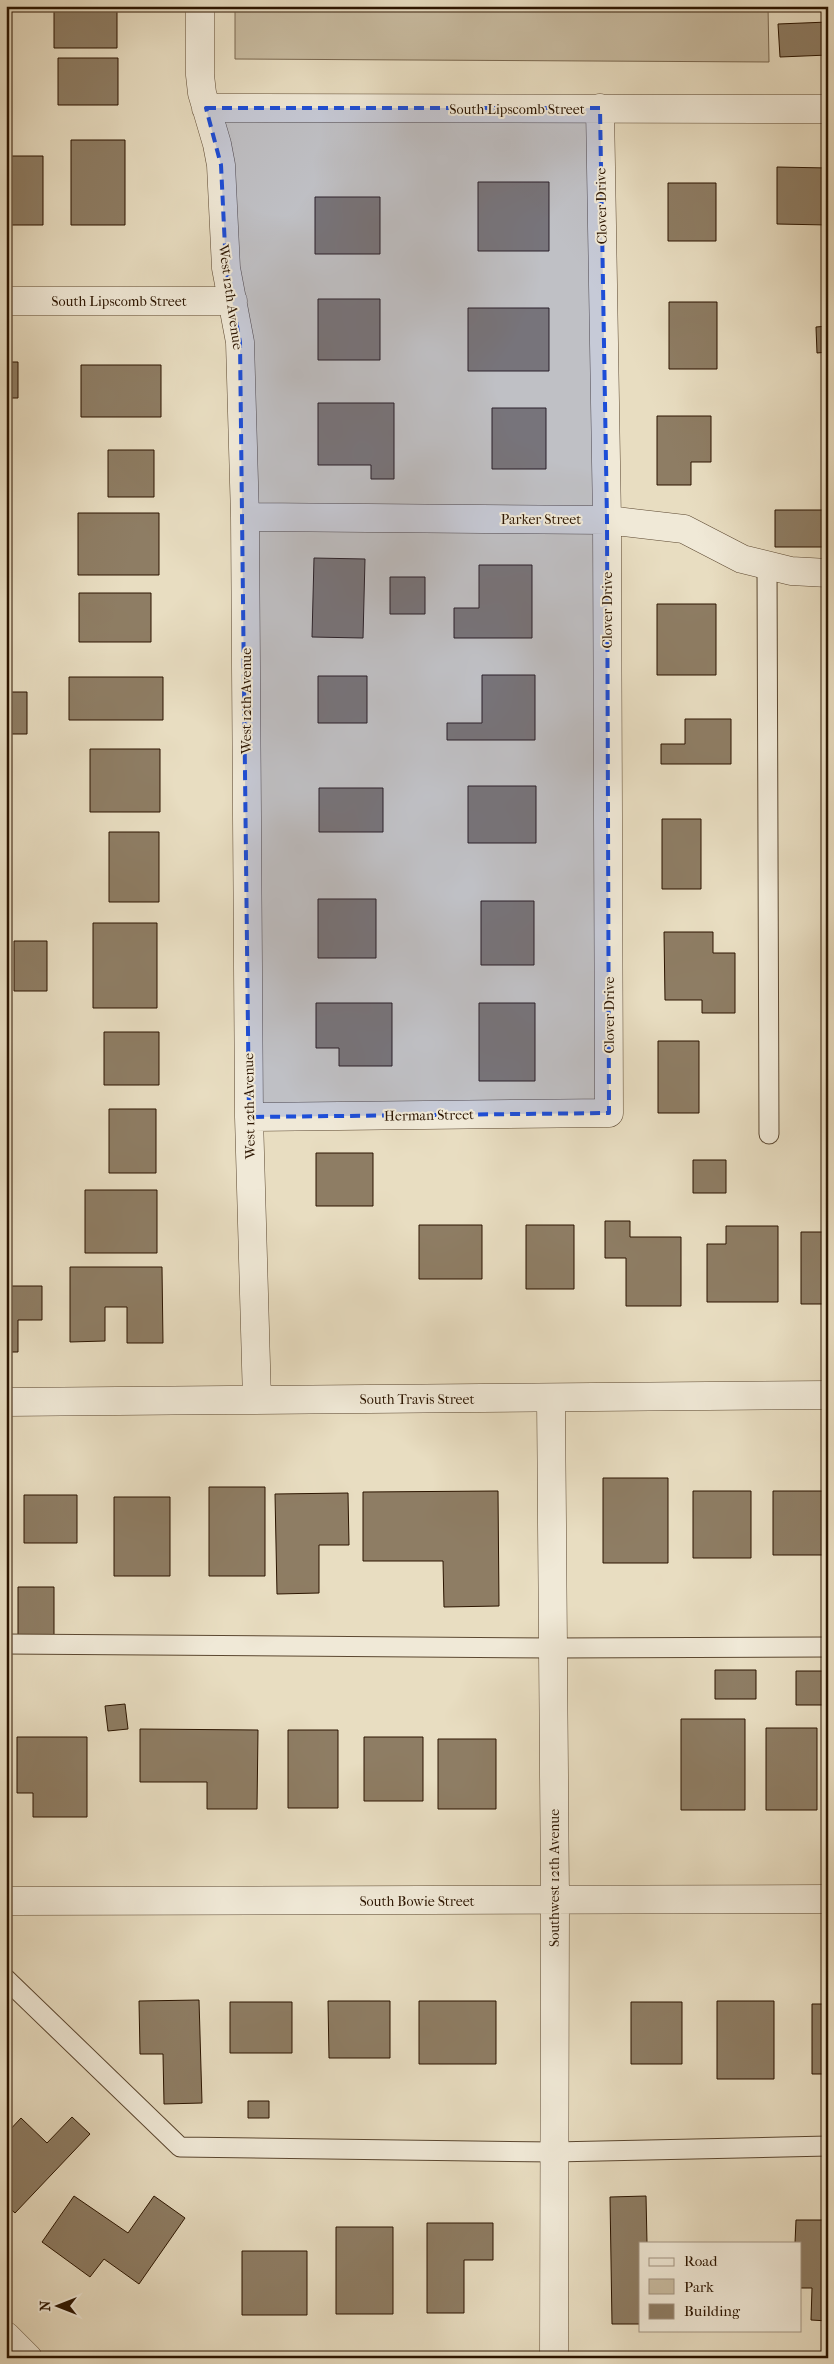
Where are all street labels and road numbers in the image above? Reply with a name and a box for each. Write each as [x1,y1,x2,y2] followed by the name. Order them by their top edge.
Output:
[449,101,585,118] street label: South Lipscomb Street
[592,167,611,245] street label: Clover Drive
[215,242,246,351] street label: West 12th Avenue
[51,293,187,310] street label: South Lipscomb Street
[501,511,581,528] street label: Parker Street
[599,572,616,648] street label: Clover Drive
[238,648,255,755] street label: West 12th Avenue
[601,977,618,1053] street label: Clover Drive
[240,1053,259,1160] street label: West 12th Avenue
[384,1106,474,1125] street label: Herman Street
[360,1391,474,1408] street label: South Travis Street
[546,1809,563,1947] street label: Southwest 12th Avenue
[359,1893,475,1910] street label: South Bowie Street

